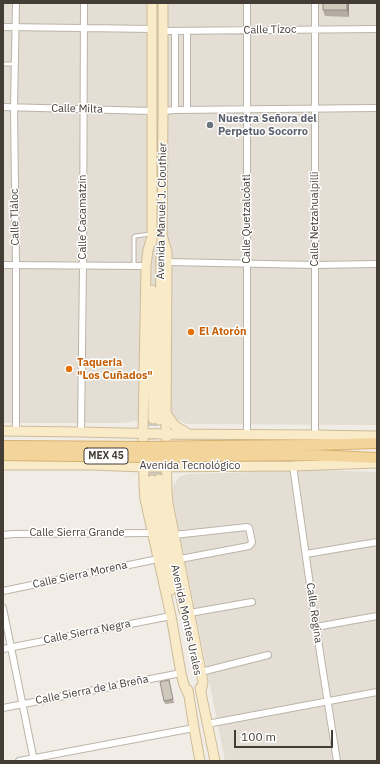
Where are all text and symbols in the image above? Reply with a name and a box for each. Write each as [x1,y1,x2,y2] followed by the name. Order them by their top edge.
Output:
[243,23,297,37] street label: Calle Tízoc
[51,102,103,116] street label: Calle Milta
[218,112,317,138] place label: Nuestra Señora del Perpetuo Socorro
[205,120,215,130] marker: Nuestra Señora del Perpetuo Socorro
[154,142,170,280] street label: Avenida Manuel J. Clouthier
[308,171,322,267] street label: Calle Netzahualpilli
[240,174,254,264] street label: Calle Quetzalcóatl
[76,175,90,259] street label: Calle Cacamatzin
[8,188,22,246] street label: Calle Tláloc
[199,325,246,339] place label: El Atorón
[186,327,196,337] marker: El Atorón
[77,356,153,382] place label: Taqueria "Los Cuñados"
[64,364,74,374] marker: Taqueria "Los Cuñados"
[84,448,128,464] road number: MEX 45
[140,459,240,473] street label: Avenida Tecnológico
[29,526,125,540] street label: Calle Sierra Grande
[32,559,128,591] street label: Calle Sierra Morena
[168,563,204,677] street label: Avenida Montes Urales
[303,582,325,644] street label: Calle Regina
[42,617,132,647] street label: Calle Sierra Negra
[34,673,150,707] street label: Calle Sierra de la Breña
[236,722,335,748] scale bar
[241,729,276,744] text: 100 m

